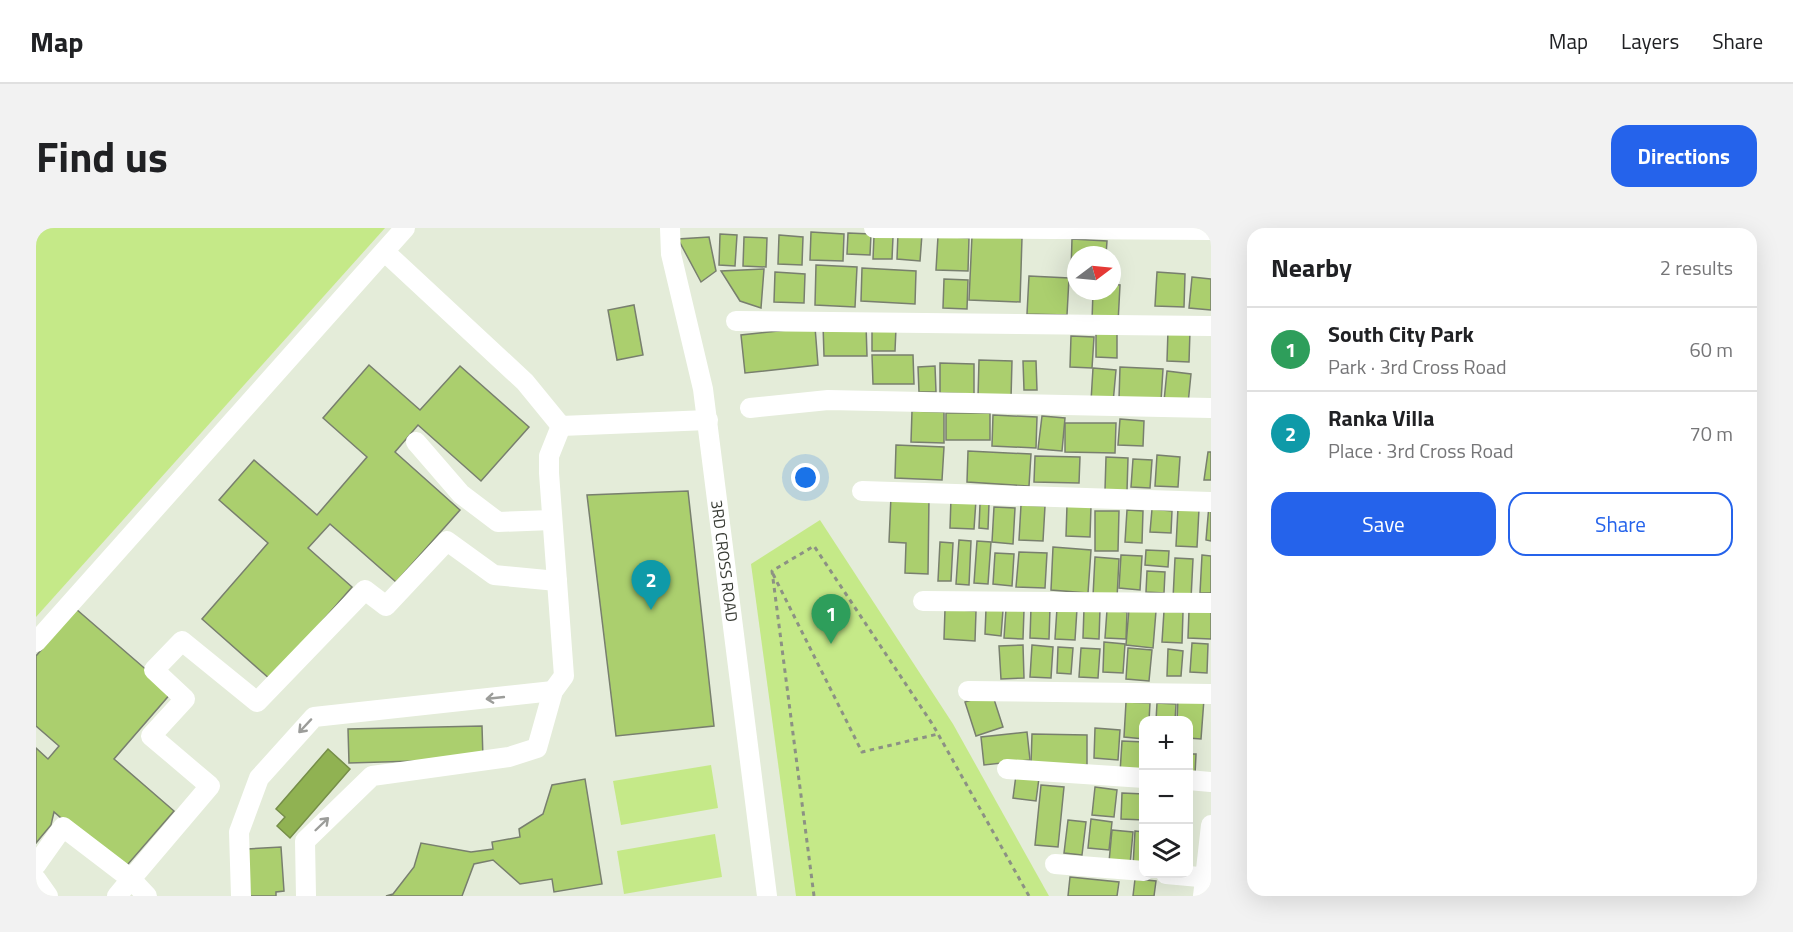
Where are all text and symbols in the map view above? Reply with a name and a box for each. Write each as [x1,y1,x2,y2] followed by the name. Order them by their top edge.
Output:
[30,20,84,63] text: Map
[1549,25,1588,57] text: Map
[1621,25,1679,57] text: Layers
[1712,25,1763,57] text: Share
[36,124,168,188] text: Find us
[1611,125,1757,187] button: Directions
[1067,246,1121,300] north arrow
[1271,248,1352,287] text: Nearby
[1660,252,1733,283] text: 2 results
[1328,317,1474,351] text: South City Park
[1285,334,1296,365] text: 1
[1689,334,1733,365] text: 60 m
[1328,351,1507,382] text: Park · 3rd Cross Road
[1328,401,1434,435] text: Ranka Villa
[1285,418,1296,449] text: 2
[1689,418,1733,449] text: 70 m
[1328,435,1514,466] text: Place · 3rd Cross Road
[791,463,820,492] your location
[1271,492,1496,556] button: Save
[1508,492,1733,556] button: Share
[705,498,744,623] street label: 3RD CROSS ROAD
[632,560,670,610] pin: 2
[812,594,850,644] pin: 1
[486,693,506,704] one-way arrow
[1139,716,1193,878] map controls
[1139,716,1193,770] button: +
[298,719,312,734] one-way arrow
[1139,770,1193,824] button: −
[315,817,330,831] one-way arrow
[1139,824,1193,878] button: layers

